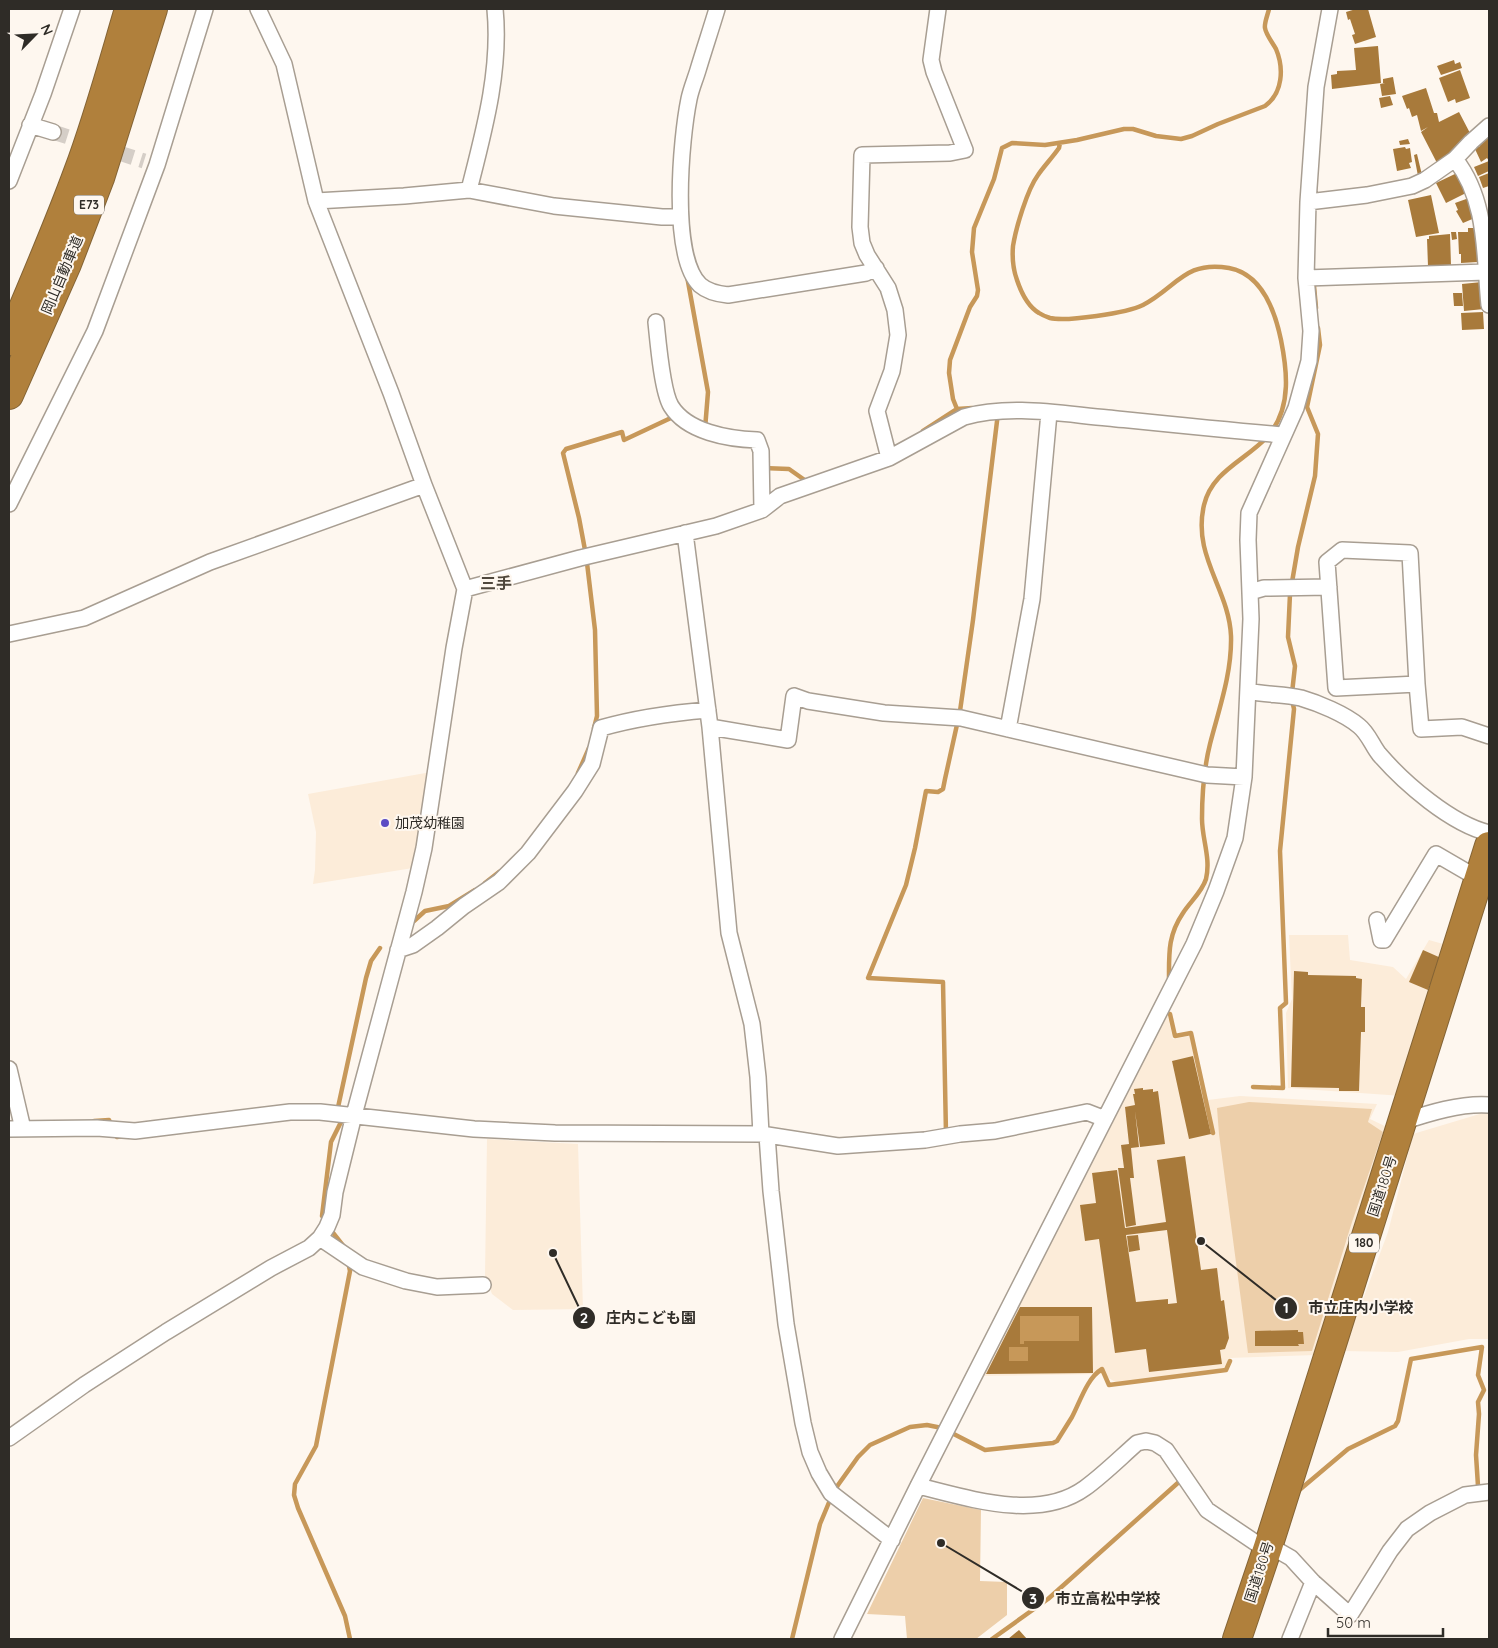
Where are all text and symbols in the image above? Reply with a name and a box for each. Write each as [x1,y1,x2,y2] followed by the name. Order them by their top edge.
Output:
[10,10,60,60] north arrow
[37,21,57,38] text: N
[74,196,104,214] road number: E73
[37,233,87,317] street label: 岡山自動車道
[480,573,512,593] district label: 三手
[395,814,465,832] place label: 加茂幼稚園
[379,817,391,829] marker: 加茂幼稚園
[1364,1153,1400,1219] street label: 国道180号
[1349,1234,1379,1252] road number: 180
[1274,1293,1424,1323] callout: 市立庄内小学校
[1283,1298,1289,1317] text: 1
[1308,1298,1414,1317] text: 市立庄内小学校
[571,1303,706,1333] callout: 庄内こども園
[580,1308,588,1327] text: 2
[606,1308,696,1327] text: 庄内こども園
[1241,1539,1277,1605] street label: 国道180号
[1020,1583,1170,1613] callout: 市立高松中学校
[1029,1589,1037,1608] text: 3
[1055,1589,1161,1608] text: 市立高松中学校
[1328,1606,1443,1638] scale bar
[1336,1613,1371,1632] text: 50 m

